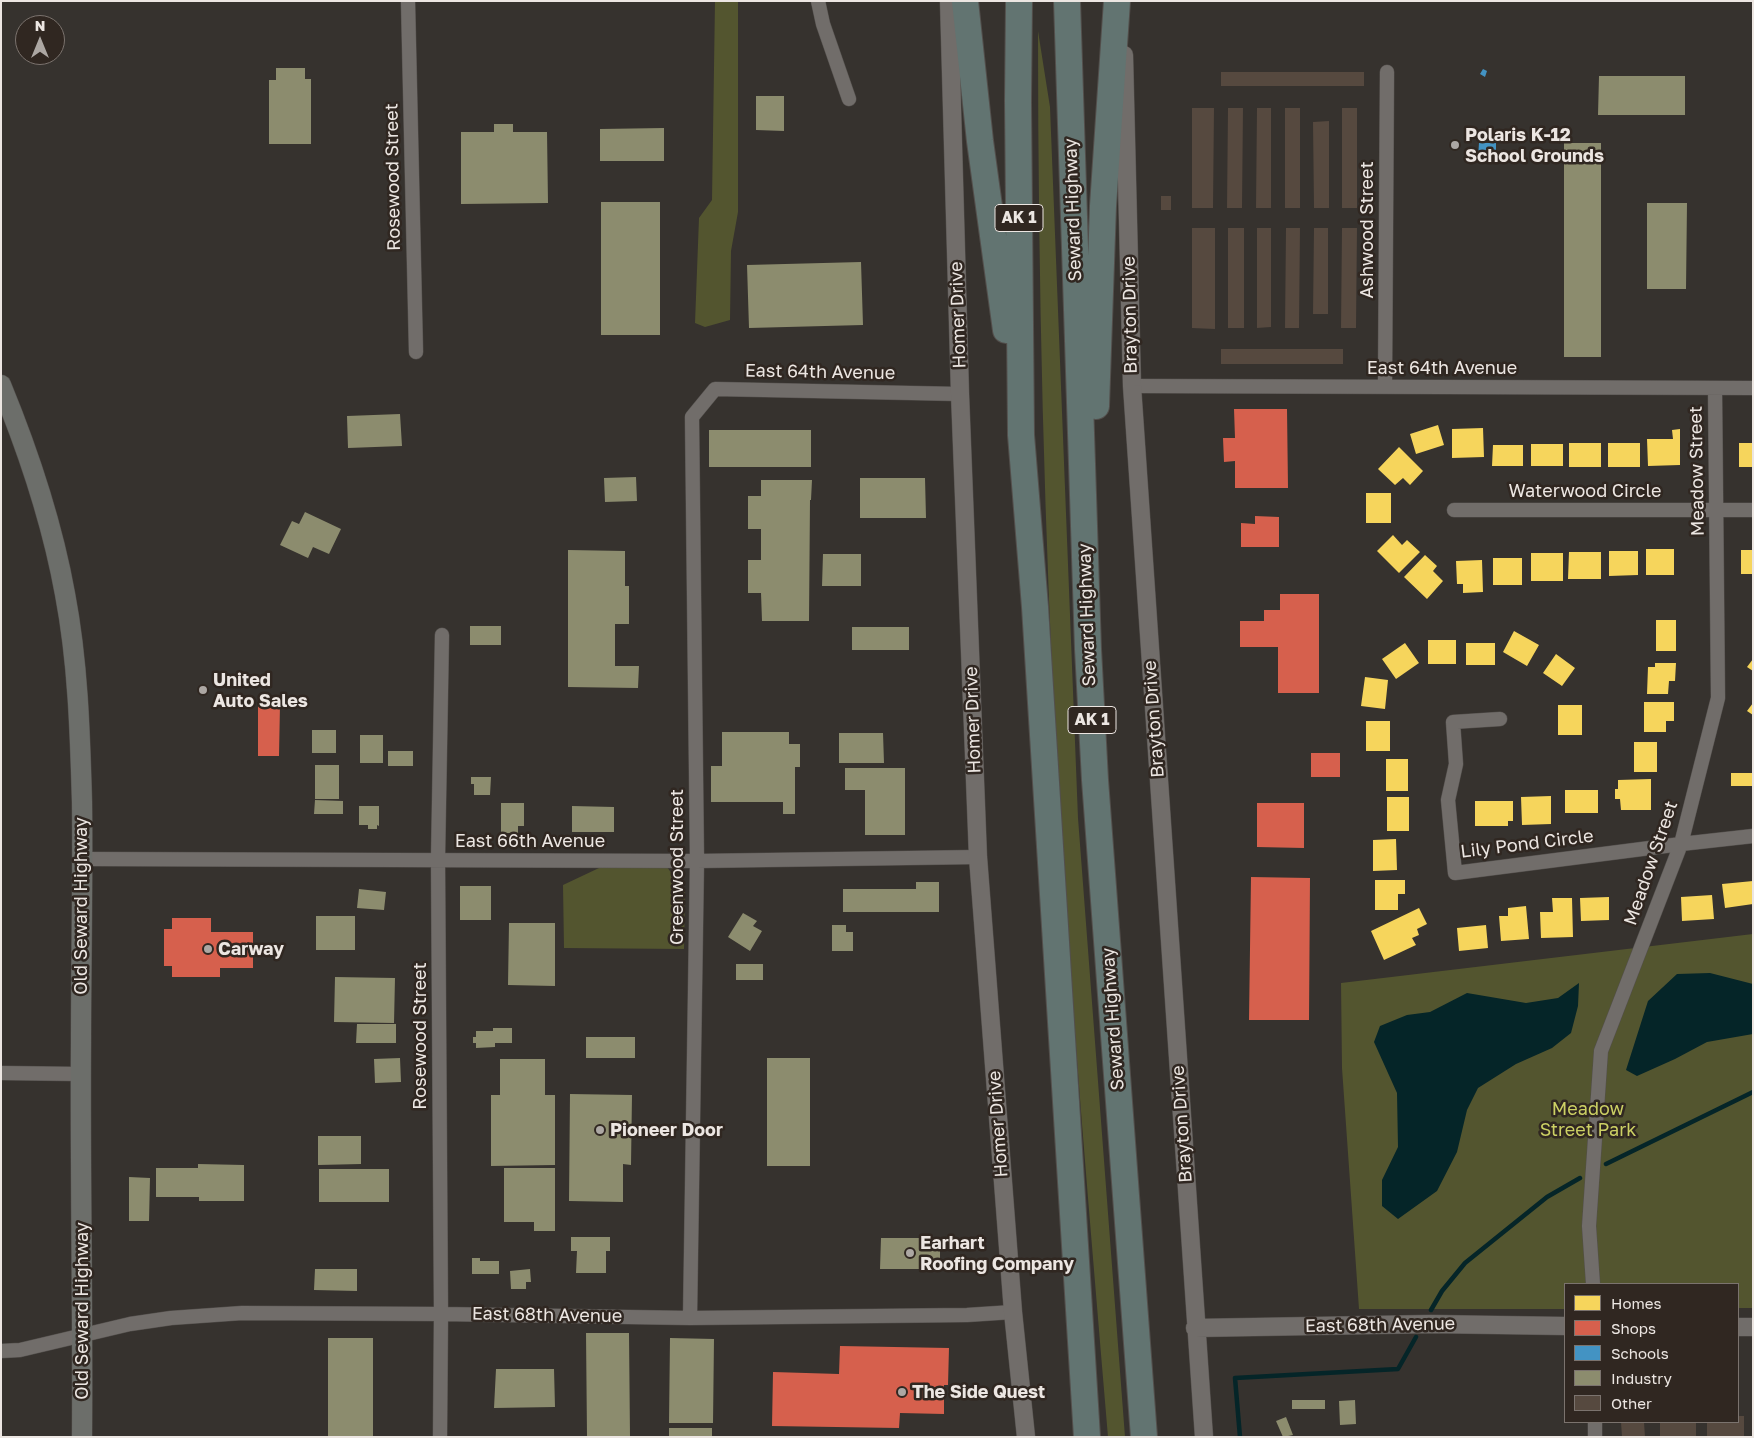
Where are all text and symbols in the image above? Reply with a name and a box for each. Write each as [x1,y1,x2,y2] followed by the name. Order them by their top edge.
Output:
[15,15,65,65] north arrow
[35,17,45,34] text: N
[381,103,405,251] street label: Rosewood Street
[1465,124,1604,166] place label: Polaris K-12 School Grounds
[1060,138,1086,282] street label: Seward Highway
[1449,139,1461,151] marker: Polaris K-12 School Grounds
[1356,161,1378,299] street label: Ashwood Street
[995,204,1043,232] road number: AK 1
[1118,256,1142,374] street label: Brayton Drive
[945,261,971,369] street label: Homer Drive
[1367,357,1517,379] street label: East 64th Avenue
[745,360,895,384] street label: East 64th Avenue
[1685,406,1709,536] street label: Meadow Street
[1509,480,1661,502] street label: Waterwood Circle
[1074,543,1100,687] street label: Seward Highway
[1139,660,1169,778] street label: Brayton Drive
[960,666,986,774] street label: Homer Drive
[213,669,308,712] place label: United Auto Sales
[197,684,209,696] marker: United Auto Sales
[1068,706,1116,734] road number: AK 1
[666,789,688,945] street label: Greenwood Street
[1620,798,1682,928] street label: Meadow Street
[70,817,92,995] street label: Old Seward Highway
[1459,825,1595,863] street label: Lily Pond Circle
[455,830,605,852] street label: East 66th Avenue
[218,938,284,960] place label: Carway
[202,943,214,955] marker: Carway
[1097,947,1129,1091] street label: Seward Highway
[409,962,431,1110] street label: Rosewood Street
[1167,1065,1197,1183] street label: Brayton Drive
[983,1070,1013,1178] street label: Homer Drive
[1540,1098,1636,1140] park label: Meadow Street Park
[610,1119,723,1141] place label: Pioneer Door
[594,1124,606,1136] marker: Pioneer Door
[71,1222,93,1400] street label: Old Seward Highway
[920,1232,1074,1274] place label: Earhart Roofing Company
[904,1247,916,1259] marker: Earhart Roofing Company
[1564,1283,1739,1423] legend
[1611,1294,1661,1312] text: Homes
[472,1303,622,1327] street label: East 68th Avenue
[1305,1313,1455,1337] street label: East 68th Avenue
[1611,1319,1656,1337] text: Shops
[1611,1344,1669,1362] text: Schools
[1611,1369,1672,1387] text: Industry
[912,1381,1045,1403] place label: The Side Quest
[896,1386,908,1398] marker: The Side Quest
[1611,1394,1652,1412] text: Other

